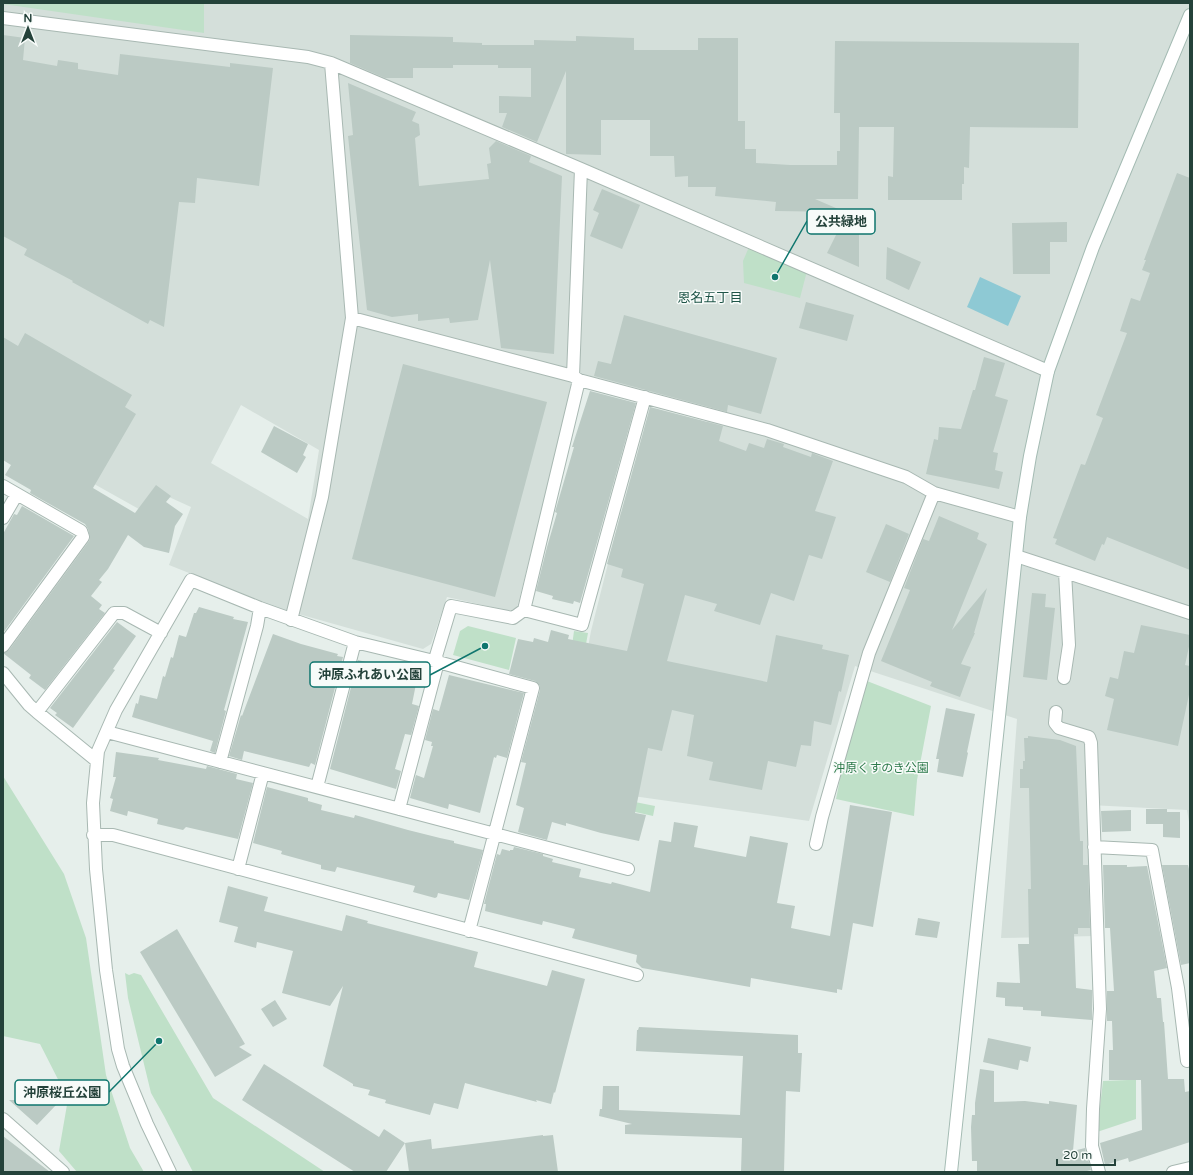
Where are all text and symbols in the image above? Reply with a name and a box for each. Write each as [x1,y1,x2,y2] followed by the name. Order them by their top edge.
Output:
[8,8,48,48] north arrow
[24,12,32,25] text: N
[807,209,875,234] callout: 公共緑地
[815,214,867,230] text: 公共緑地
[677,290,743,306] district label: 恩名五丁目
[310,662,430,687] callout: 沖原ふれあい公園
[318,667,422,683] text: 沖原ふれあい公園
[833,761,929,775] park label: 沖原くすのき公園
[15,1080,109,1105] callout: 沖原桜丘公園
[23,1085,101,1101] text: 沖原桜丘公園
[1057,1141,1115,1167] scale bar
[1063,1148,1092,1162] text: 20 m

